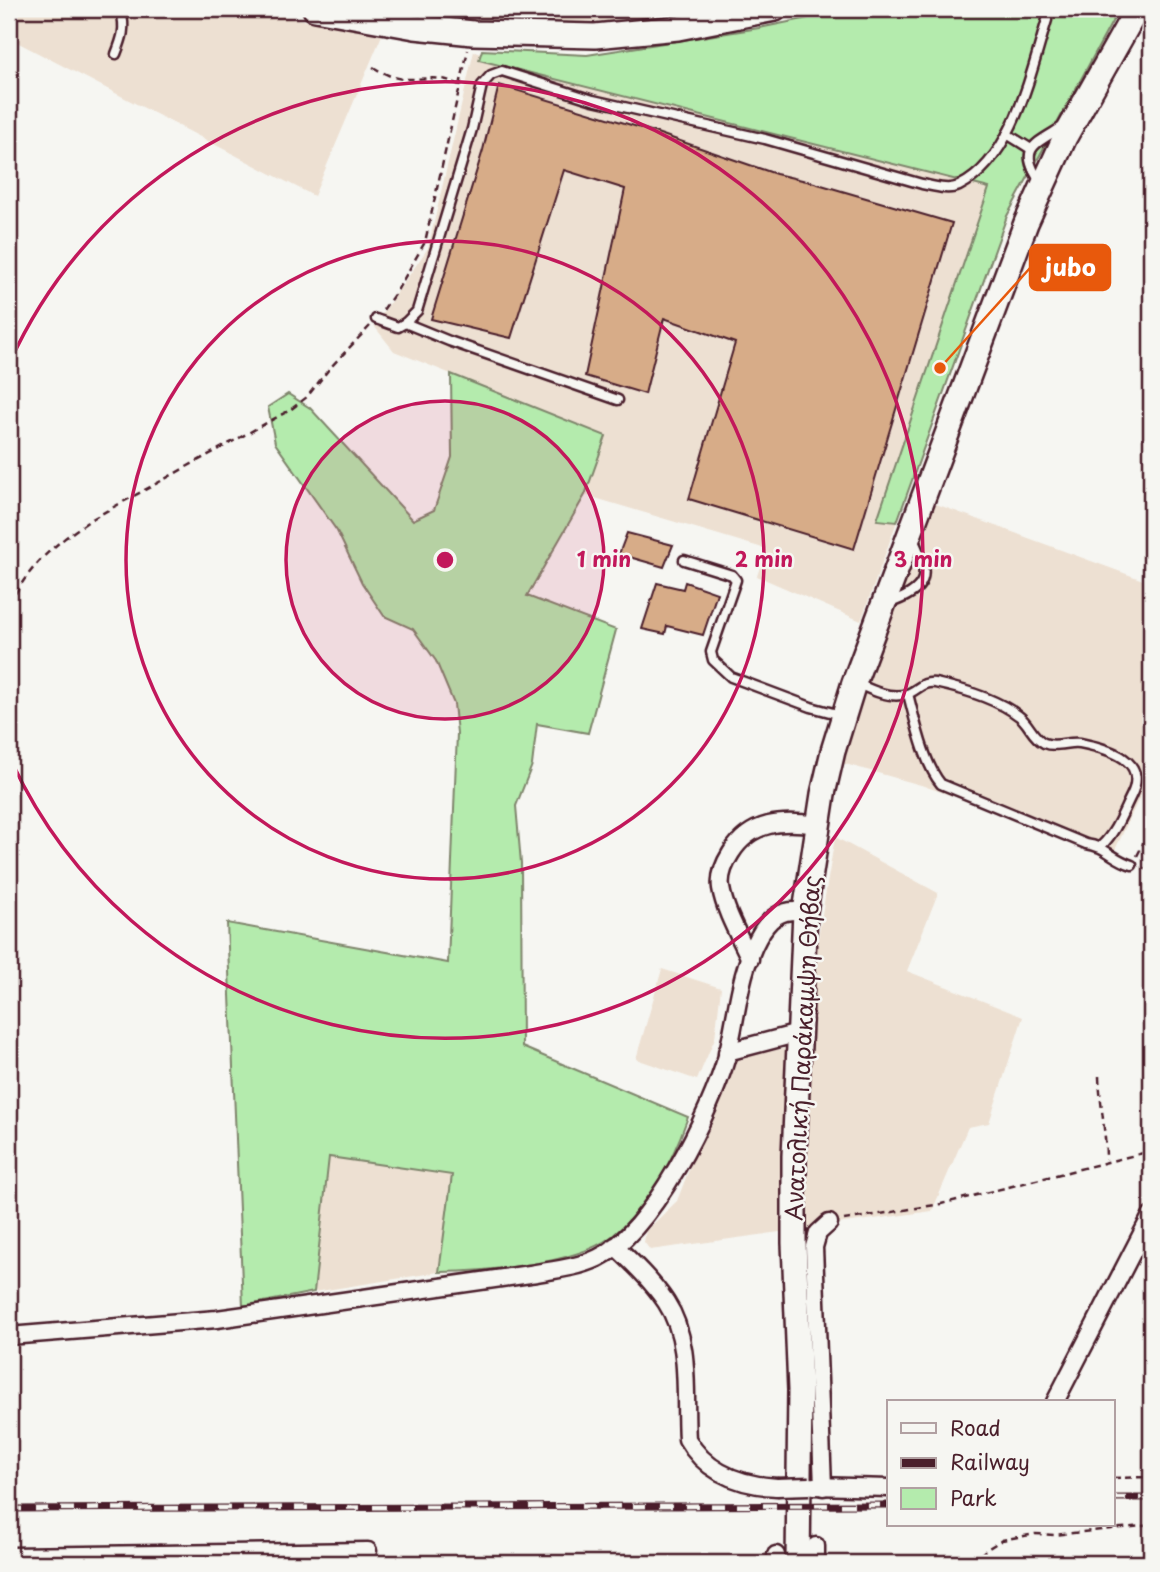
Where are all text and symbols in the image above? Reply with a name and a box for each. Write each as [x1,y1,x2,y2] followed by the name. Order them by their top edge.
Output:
[1030,245,1110,290] callout: jubo
[1041,248,1096,284] text: jubo
[577,542,631,574] text: 1 min
[735,542,793,574] text: 2 min
[893,542,953,574] text: 3 min
[433,548,457,572] centre of rings
[775,874,828,1221] street label: Ανατολική Παράκαμψη Θήβας
[887,1400,1114,1526] legend
[950,1411,1001,1443] text: Road
[950,1445,1030,1477] text: Railway
[950,1481,997,1513] text: Park

